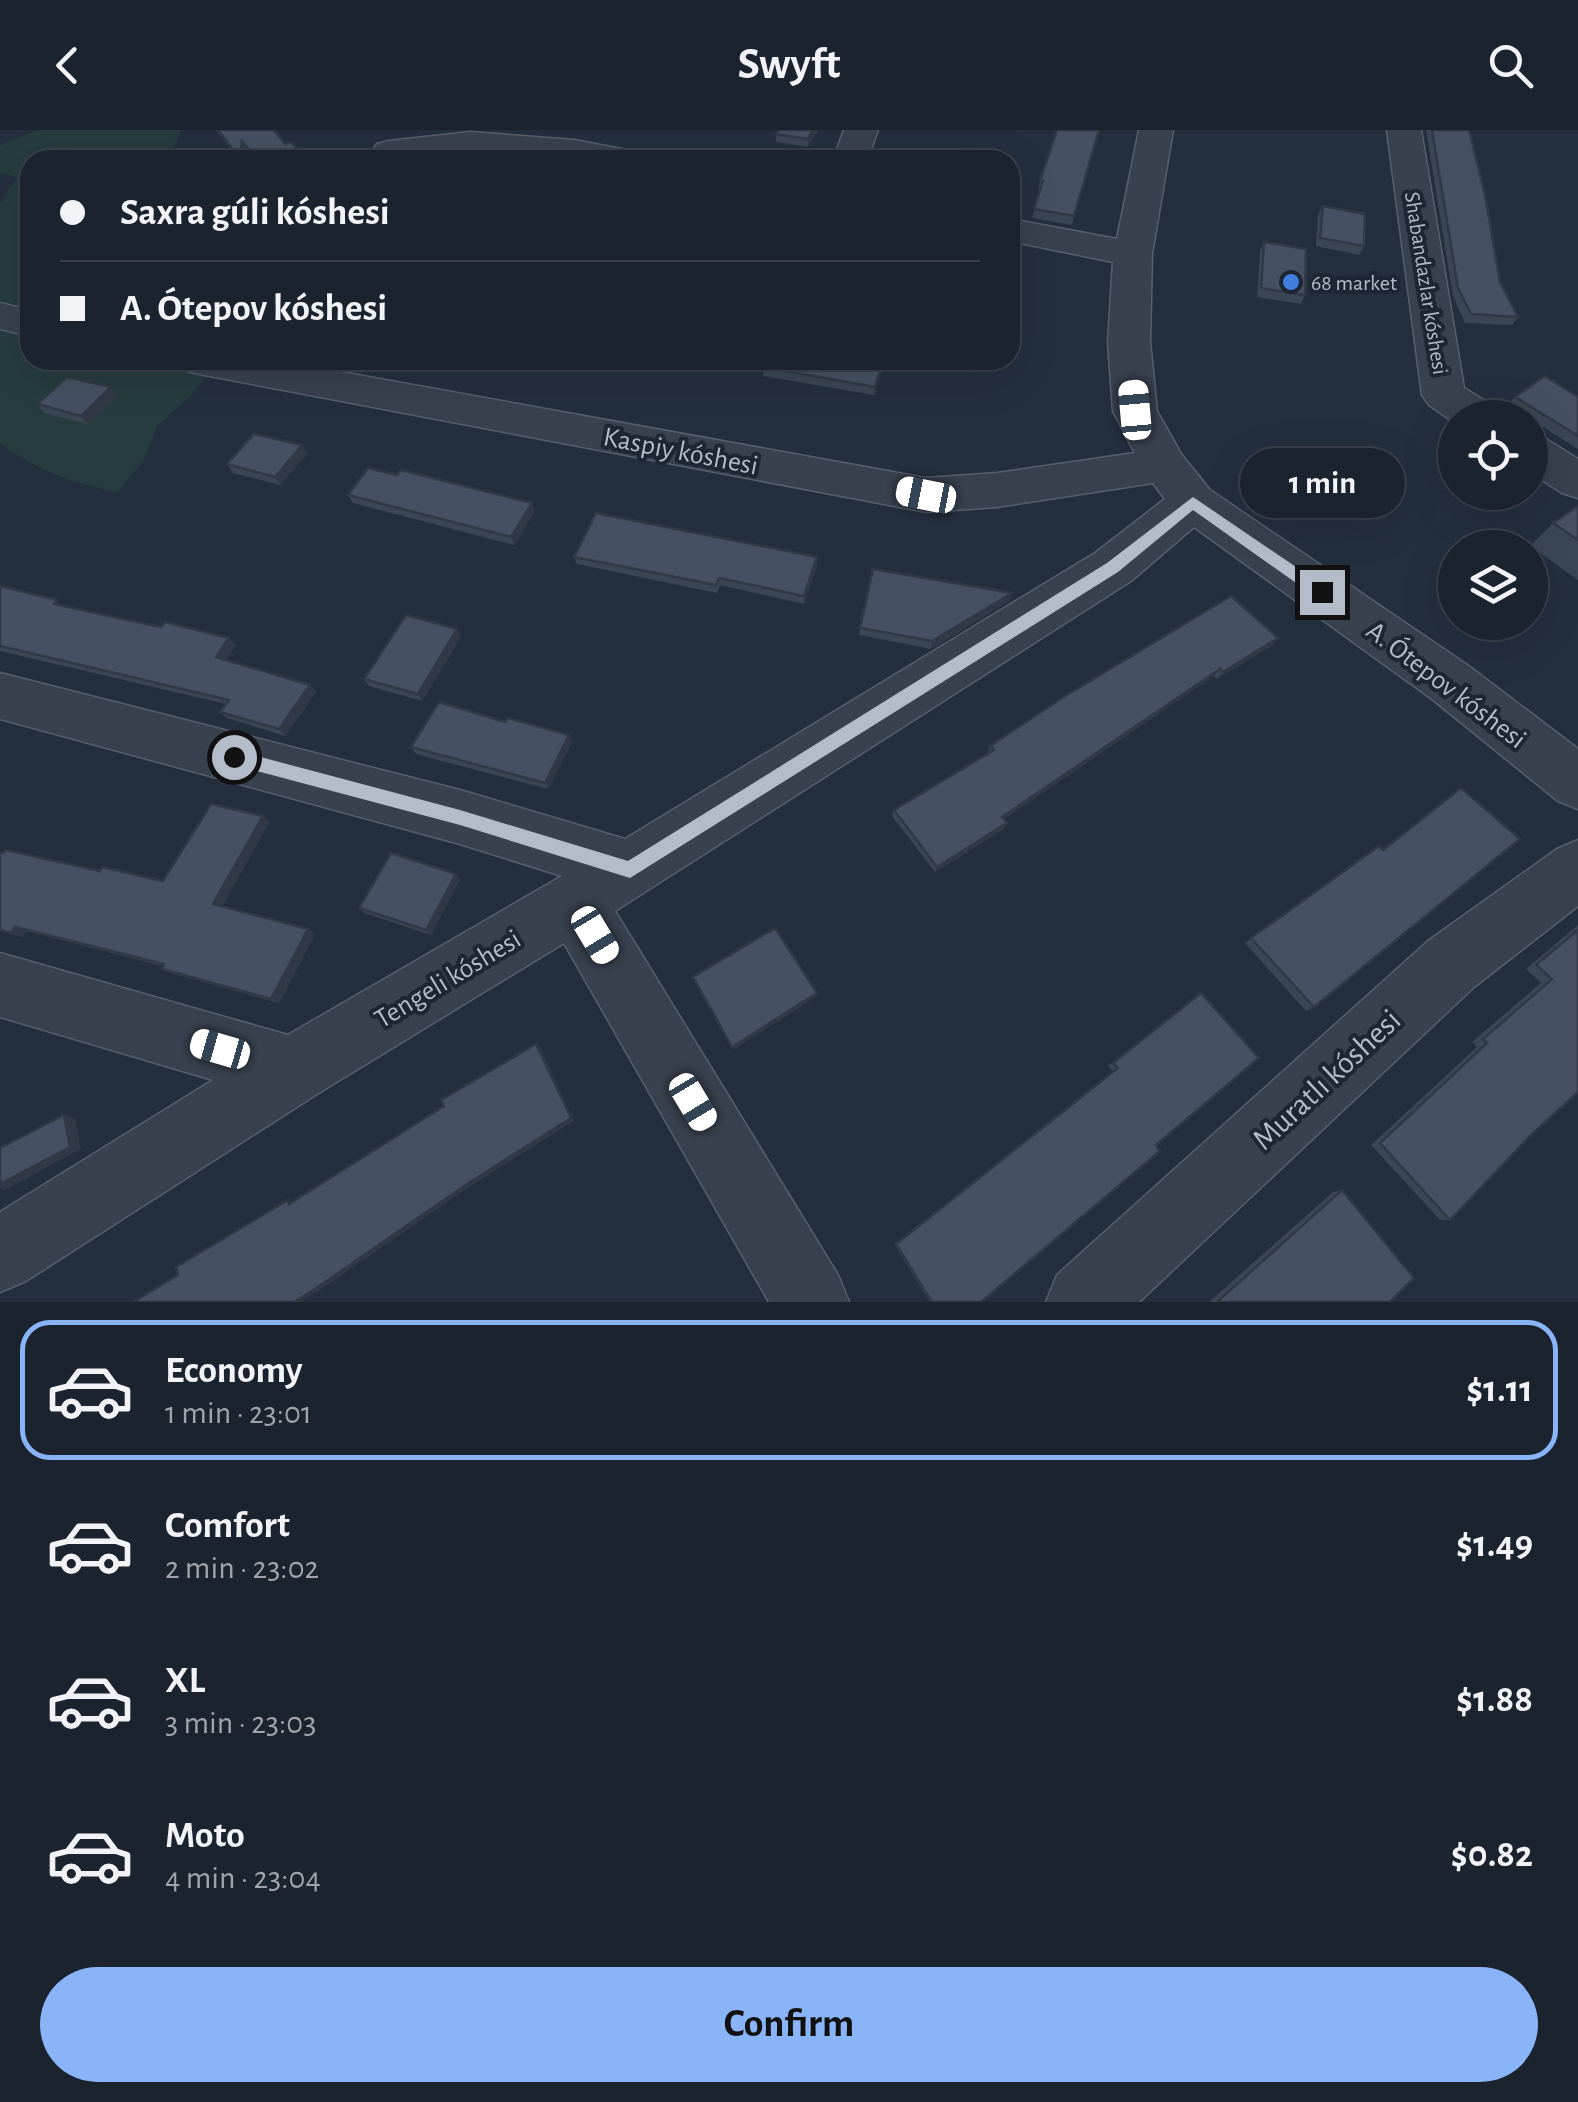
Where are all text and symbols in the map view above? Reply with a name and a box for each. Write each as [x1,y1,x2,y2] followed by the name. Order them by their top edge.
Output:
[40,38,95,93] icon: back
[1483,38,1538,93] icon: search
[737,42,841,87] text: Swyft
[1401,190,1451,376] street label: Shabandazlar kóshesi
[120,194,390,232] text: Saxra gúli kóshesi
[1280,271,1302,293] marker: 68 market
[1311,272,1397,294] place label: 68 market
[120,290,387,328] text: A. Ótepov kóshesi
[1117,379,1153,441] car
[1438,400,1548,640] map controls
[1438,400,1548,510] button: locate
[601,423,760,481] street label: Kaspiy kóshesi
[1240,447,1404,517] callout: 1 min
[1289,467,1356,499] text: 1 min
[894,475,958,515] car
[1438,530,1548,640] button: layers
[1300,570,1345,615] route end
[1361,614,1533,754] street label: A. Ótepov kóshesi
[212,735,257,780] route start
[567,902,623,968] car
[370,925,526,1034] street label: Tengeli kóshesi
[1247,1004,1407,1156] street label: Muratlı kóshesi
[187,1026,253,1072] car
[665,1069,721,1135] car
[45,1345,135,1435] icon: car
[165,1352,303,1390] text: Economy
[1466,1371,1533,1409] text: $1.11
[165,1397,312,1429] text: 1 min · 23:01
[45,1500,135,1590] icon: car
[165,1507,290,1545] text: Comfort
[1456,1526,1533,1564] text: $1.49
[165,1552,319,1584] text: 2 min · 23:02
[45,1655,135,1745] icon: car
[165,1662,205,1700] text: XL
[1456,1681,1533,1719] text: $1.88
[165,1707,316,1739] text: 3 min · 23:03
[45,1810,135,1900] icon: car
[165,1817,245,1855] text: Moto
[1451,1836,1533,1874] text: $0.82
[165,1862,321,1894] text: 4 min · 23:04
[40,1967,1538,2082] button: Confirm

